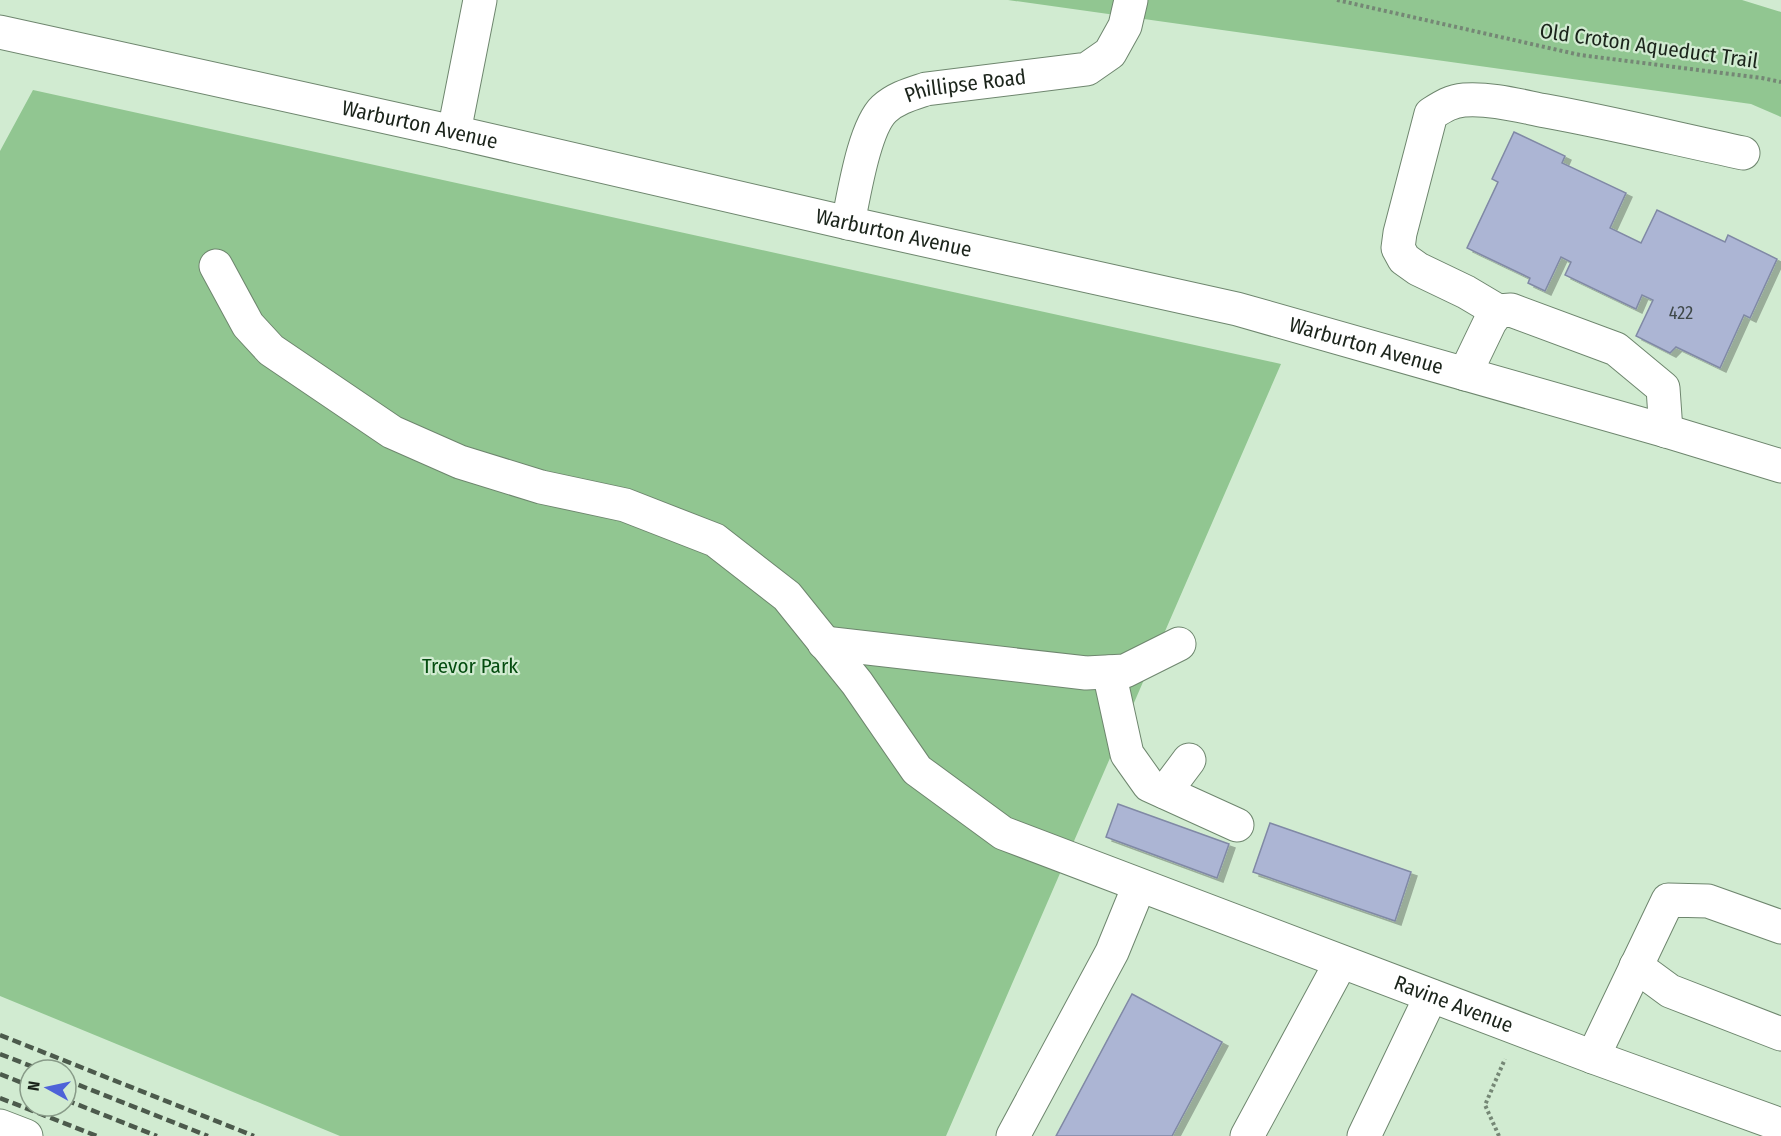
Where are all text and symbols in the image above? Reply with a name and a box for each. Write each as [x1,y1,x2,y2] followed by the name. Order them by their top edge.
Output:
[1538,18,1760,74] street label: Old Croton Aqueduct Trail
[901,64,1027,108] street label: Phillipse Road
[339,95,500,155] street label: Warburton Avenue
[813,203,974,263] street label: Warburton Avenue
[1669,302,1693,324] house number: 422
[1286,311,1446,380] street label: Warburton Avenue
[422,653,518,679] park label: Trevor Park
[1390,970,1517,1038] street label: Ravine Avenue
[18,1058,78,1118] north arrow
[24,1080,44,1092] text: N

